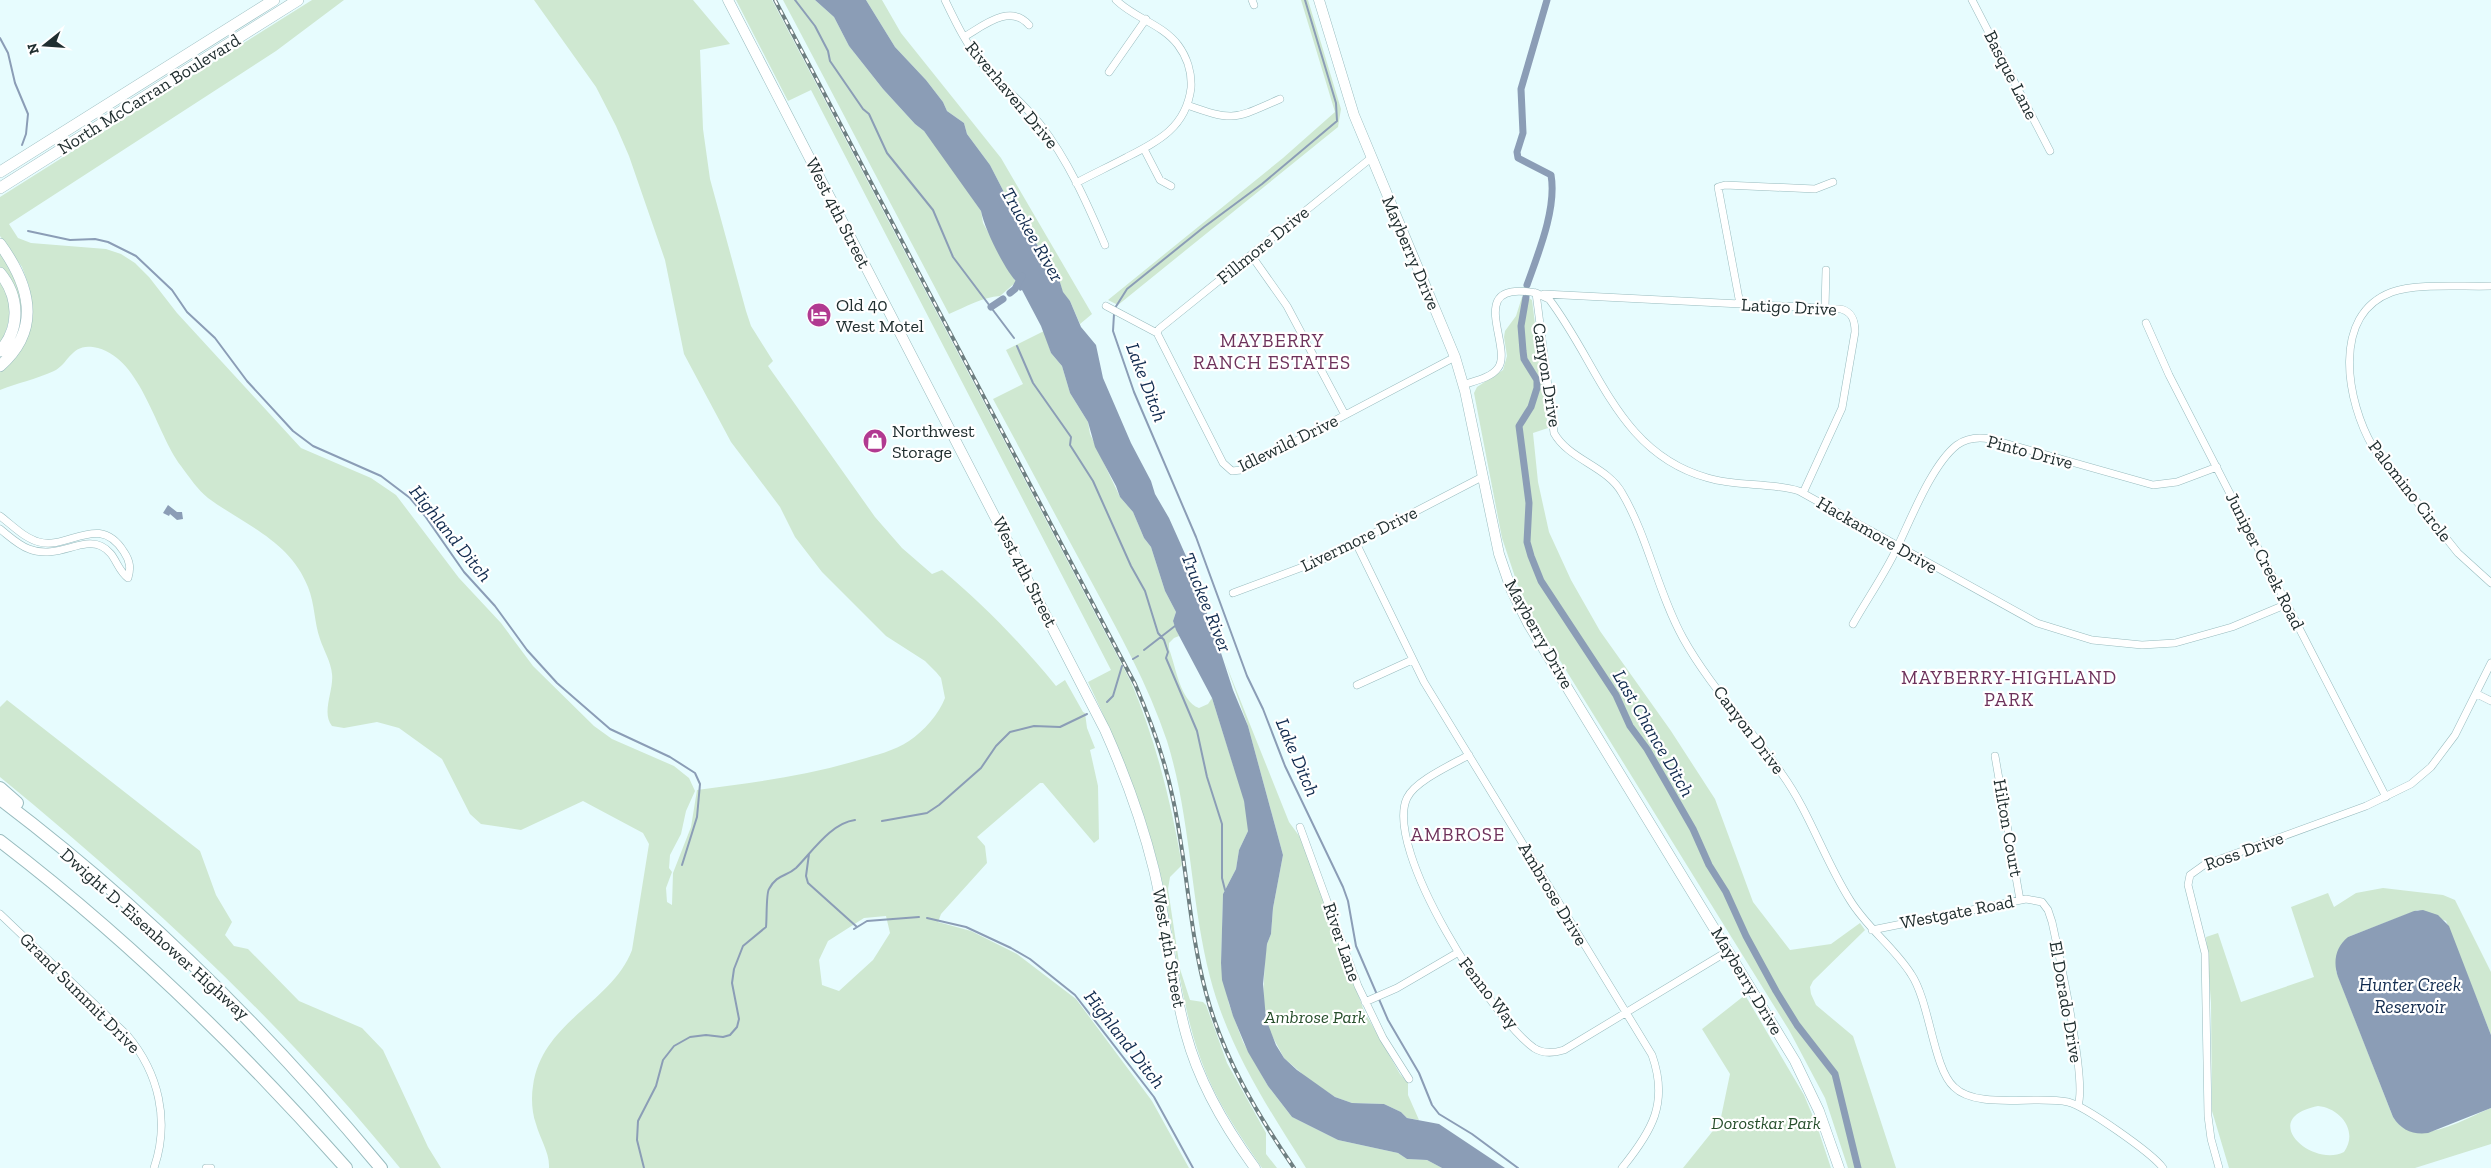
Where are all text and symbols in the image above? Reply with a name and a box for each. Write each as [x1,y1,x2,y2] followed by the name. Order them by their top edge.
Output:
[20,20,70,70] north arrow
[1979,27,2043,123] street label: Basque Lane
[54,29,244,159] street label: North McCarran Boulevard
[961,37,1063,153] street label: Riverhaven Drive
[23,41,43,56] text: N
[801,154,875,272] street label: West 4th Street
[996,183,1069,286] water label: Truckee River
[1377,193,1445,313] street label: Mayberry Drive
[1213,201,1313,289] street label: Fillmore Drive
[836,294,924,337] place label: Old 40 West Motel
[1741,294,1837,320] street label: Latigo Drive
[806,302,832,328] hotel icon: Old 40 West Motel
[1528,321,1566,429] street label: Canyon Drive
[1193,329,1351,374] district label: MAYBERRY RANCH ESTATES
[1121,339,1172,425] water label: Lake Ditch
[1234,409,1342,477] street label: Idlewild Drive
[892,420,975,463] place label: Northwest Storage
[862,428,888,454] shop icon: Northwest Storage
[1985,430,2075,474] street label: Pinto Drive
[2363,436,2457,546] street label: Palomino Circle
[405,480,497,586] water label: Highland Ditch
[2221,489,2309,633] street label: Juniper Creek Road
[1813,492,1941,578] street label: Hackamore Drive
[1297,501,1421,577] street label: Livermore Drive
[988,513,1062,631] street label: West 4th Street
[1176,549,1237,656] water label: Truckee River
[1500,575,1578,693] street label: Mayberry Drive
[1608,666,1699,801] water label: Last Chance Ditch
[1901,666,2117,711] district label: MAYBERRY-HIGHLAND PARK
[1709,681,1789,779] street label: Canyon Drive
[1271,715,1324,800] water label: Lake Ditch
[1989,777,2027,879] street label: Hilton Court
[1411,823,1505,846] district label: AMBROSE
[2202,827,2286,875] street label: Ross Drive
[1514,838,1592,950] street label: Ambrose Drive
[56,843,255,1025] street label: Dwight D. Eisenhower Highway
[1148,887,1190,1010] street label: West 4th Street
[1898,890,2016,934] street label: Westgate Road
[1318,900,1366,984] street label: River Lane
[1706,923,1788,1039] street label: Mayberry Drive
[15,928,145,1058] street label: Grand Summit Drive
[2044,939,2088,1065] street label: El Dorado Drive
[1454,953,1524,1034] street label: Fenno Way
[2359,973,2461,1018] water label: Hunter Creek Reservoir
[1079,986,1170,1093] water label: Highland Ditch
[1263,1006,1366,1028] park label: Ambrose Park
[1711,1112,1821,1134] park label: Dorostkar Park

